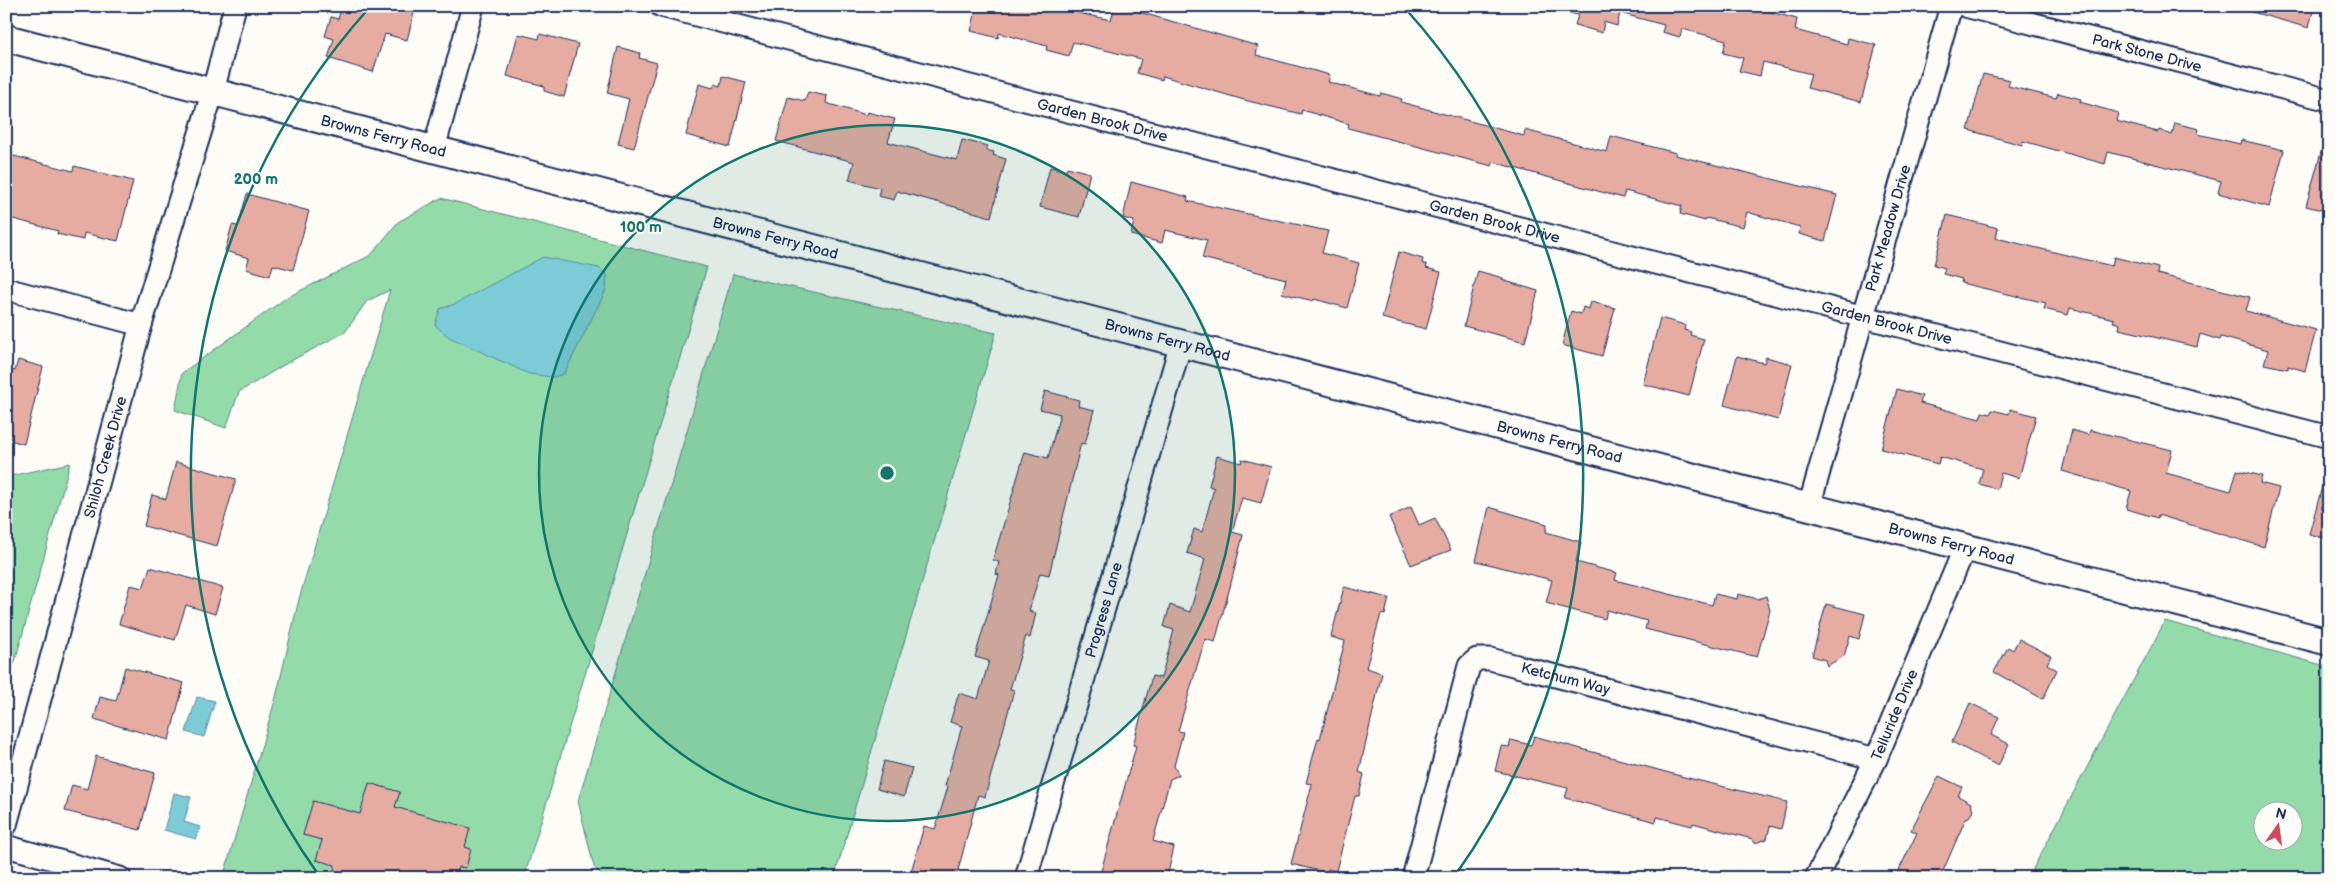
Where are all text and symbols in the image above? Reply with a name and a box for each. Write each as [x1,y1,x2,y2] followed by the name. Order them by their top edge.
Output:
[2090,30,2204,77] street label: Park Stone Drive
[1035,95,1170,147] street label: Garden Brook Drive
[318,111,448,162] street label: Browns Ferry Road
[1862,162,1916,294] street label: Park Meadow Drive
[234,170,278,189] text: 200 m
[1427,196,1562,248] street label: Garden Brook Drive
[710,213,840,264] street label: Browns Ferry Road
[620,218,662,237] text: 100 m
[1819,297,1954,349] street label: Garden Brook Drive
[1102,315,1232,366] street label: Browns Ferry Road
[80,394,131,520] street label: Shiloh Creek Drive
[1494,417,1624,468] street label: Browns Ferry Road
[878,464,896,482] centre of rings
[1886,519,2016,570] street label: Browns Ferry Road
[1081,560,1127,660] street label: Progress Lane
[1519,658,1612,700] street label: Ketchum Way
[1867,667,1923,764] street label: Telluride Drive
[2252,802,2302,852] north arrow
[2274,804,2288,823] text: N

